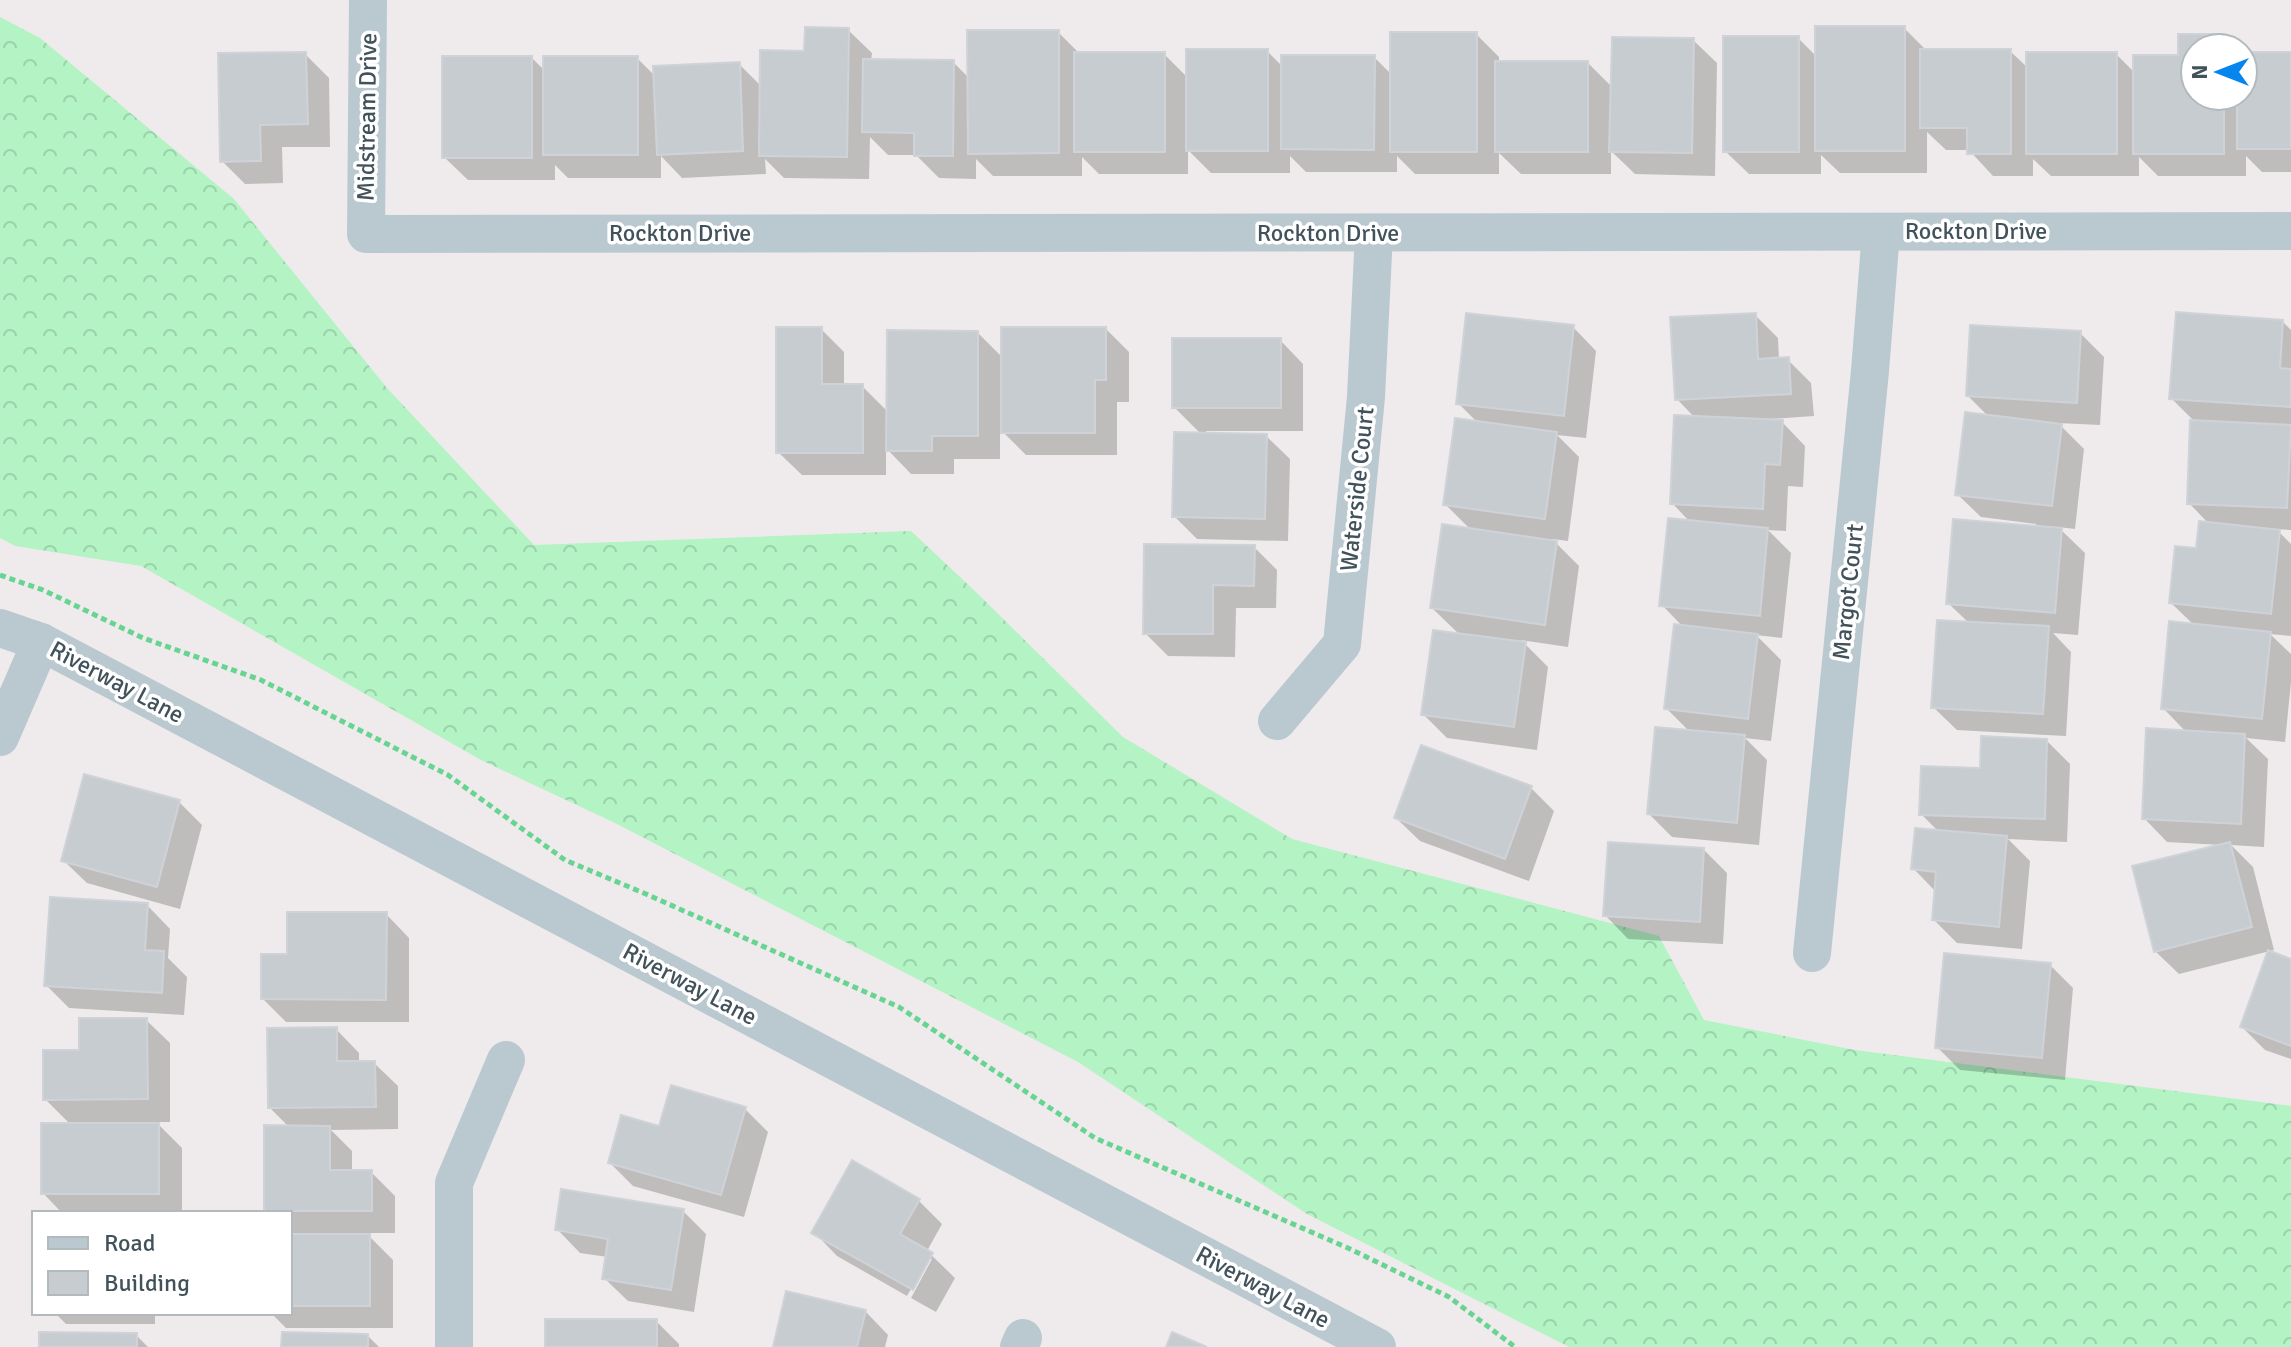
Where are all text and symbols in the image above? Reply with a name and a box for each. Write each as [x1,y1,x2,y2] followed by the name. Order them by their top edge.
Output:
[2179,32,2259,112] north arrow
[351,33,383,201] street label: Midstream Drive
[2186,64,2213,80] text: N
[1905,216,2047,246] street label: Rockton Drive
[609,218,751,248] street label: Rockton Drive
[1257,218,1399,248] street label: Rockton Drive
[1333,405,1381,573] street label: Waterside Court
[1826,523,1870,661] street label: Margot Court
[45,634,189,730] street label: Riverway Lane
[618,936,762,1032] street label: Riverway Lane
[32,1211,292,1315] legend
[104,1228,155,1258] text: Road
[1191,1239,1335,1335] street label: Riverway Lane
[104,1268,190,1298] text: Building

